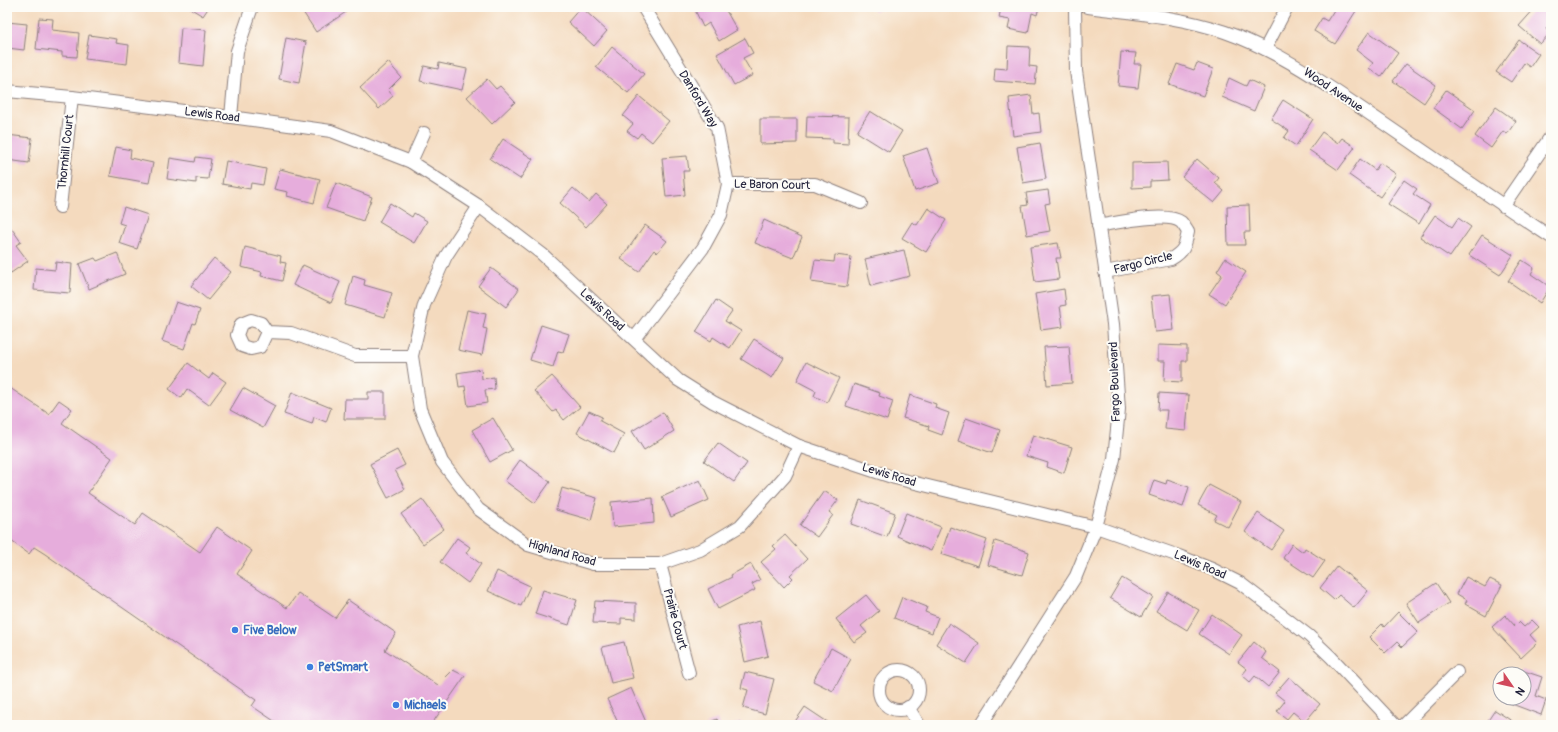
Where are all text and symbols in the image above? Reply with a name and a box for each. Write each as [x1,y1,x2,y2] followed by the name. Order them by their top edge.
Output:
[1300,65,1366,115] street label: Wood Avenue
[675,68,721,130] street label: Danford Way
[183,104,241,126] street label: Lewis Road
[55,114,77,190] street label: Thornhill Court
[734,177,810,193] street label: Le Baron Court
[1112,248,1174,278] street label: Fargo Circle
[576,286,628,335] street label: Lewis Road
[1106,341,1124,422] street label: Fargo Boulevard
[860,460,918,490] street label: Lewis Road
[526,536,598,570] street label: Highland Road
[1171,547,1229,583] street label: Lewis Road
[660,587,690,651] street label: Prairie Court
[243,623,298,638] place label: Five Below
[230,625,240,635] marker: Five Below
[318,660,369,675] place label: PetSmart
[305,662,315,672] marker: PetSmart
[1492,666,1532,706] north arrow
[1512,685,1527,698] text: N
[404,698,447,713] place label: Michaels
[391,700,401,710] marker: Michaels

